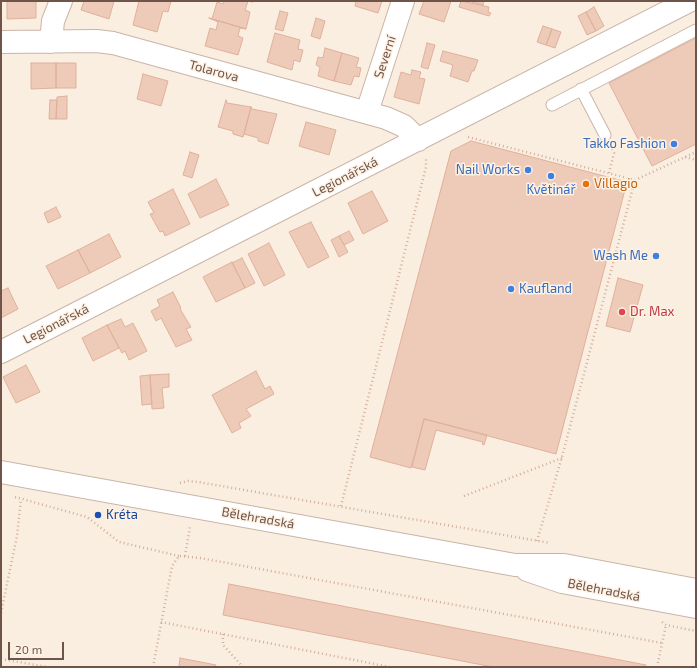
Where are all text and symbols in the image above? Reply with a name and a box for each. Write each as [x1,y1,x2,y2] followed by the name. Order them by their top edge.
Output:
[371,34,399,80] street label: Severní
[187,57,241,85] street label: Tolarova
[583,136,666,152] place label: Takko Fashion
[669,139,679,149] marker: Takko Fashion
[309,154,381,200] street label: Legionářská
[456,162,520,178] place label: Nail Works
[523,165,533,175] marker: Nail Works
[546,171,556,181] marker: Květinář
[594,176,638,192] place label: Villagio
[581,179,591,189] marker: Villagio
[526,182,576,198] place label: Květinář
[593,248,648,264] place label: Wash Me
[651,251,661,261] marker: Wash Me
[519,281,572,297] place label: Kaufland
[506,284,516,294] marker: Kaufland
[20,301,92,347] street label: Legionářská
[630,304,674,320] place label: Dr. Max
[617,307,627,317] marker: Dr. Max
[220,504,296,532] street label: Bělehradská
[106,507,138,523] place label: Kréta
[93,510,103,520] marker: Kréta
[566,575,642,605] street label: Bělehradská
[10,634,66,660] scale bar
[15,642,42,656] text: 20 m

